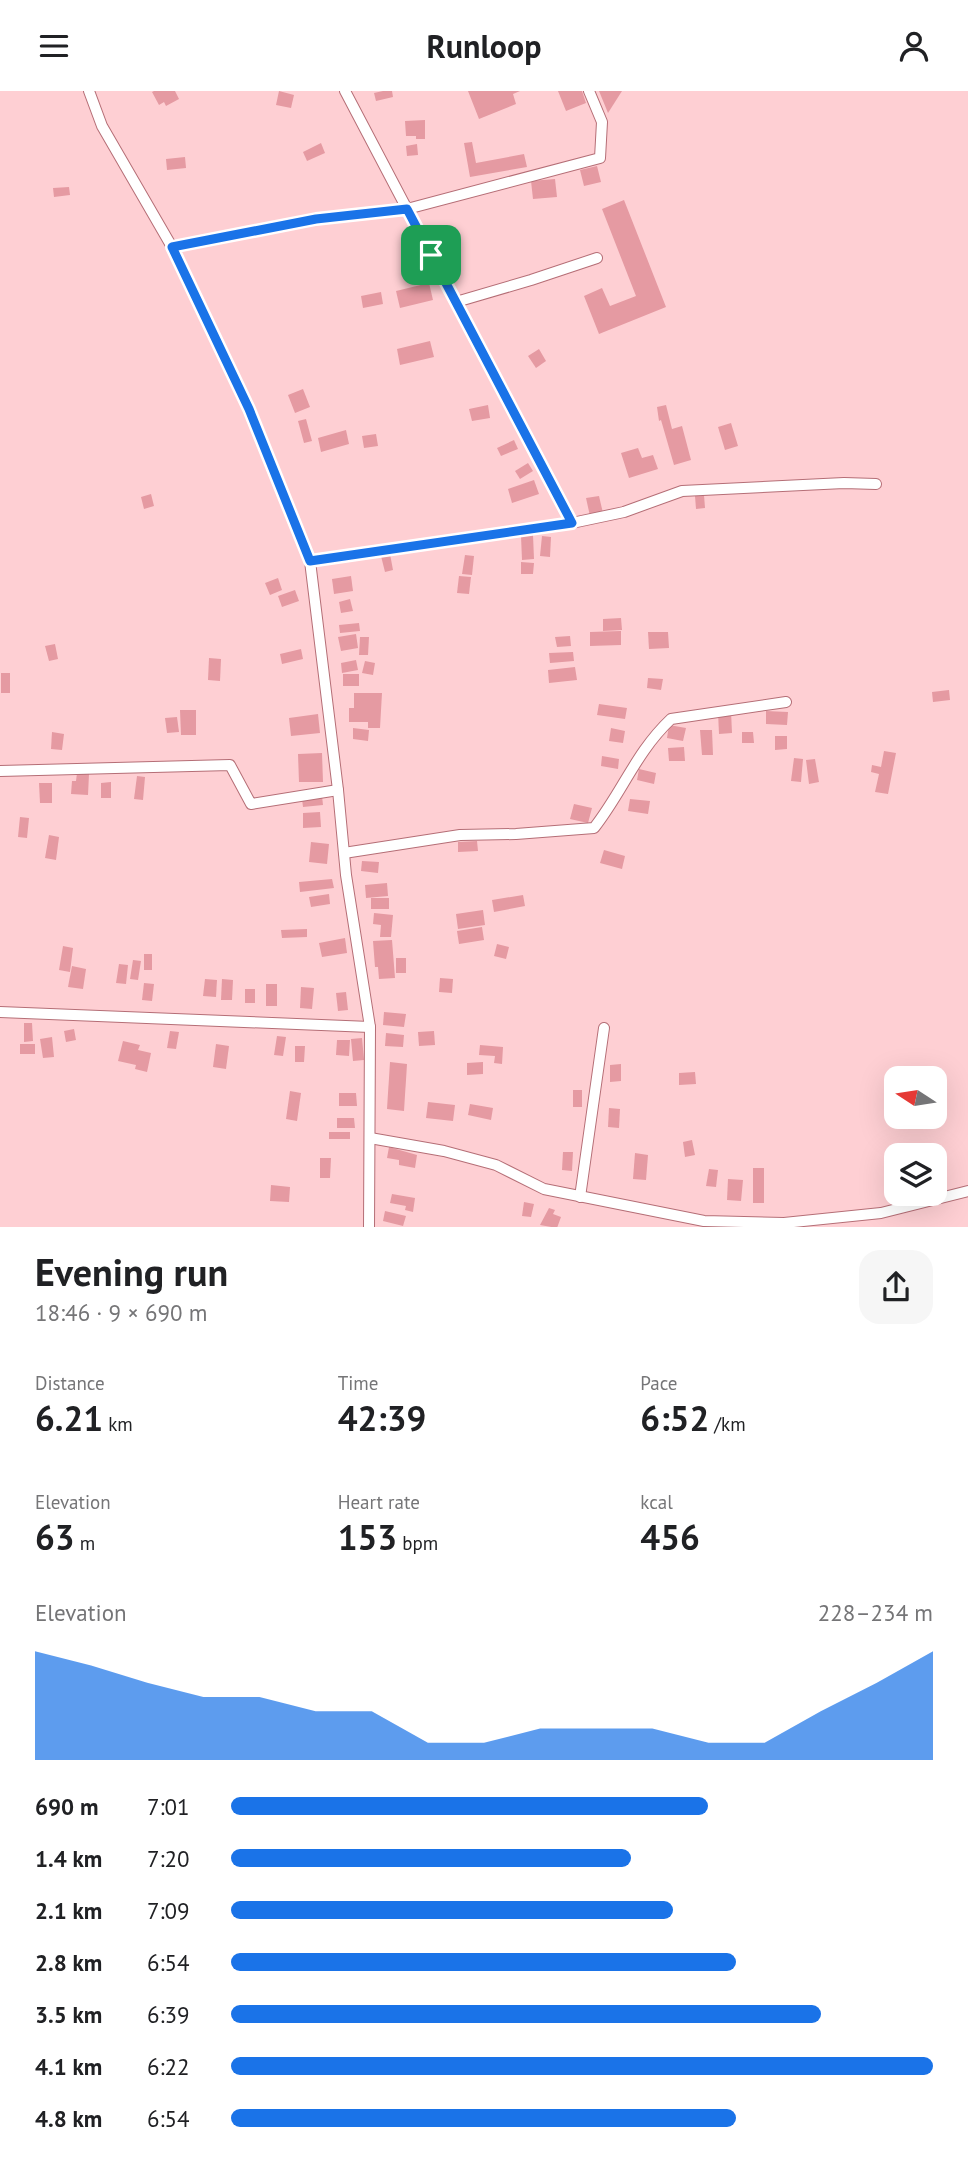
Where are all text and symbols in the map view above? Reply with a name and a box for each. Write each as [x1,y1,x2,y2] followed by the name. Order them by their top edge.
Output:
[427,25,541,67] text: Runloop
[35,27,73,65] icon: menu
[895,27,933,65] icon: person
[401,225,461,285] pin
[412,236,450,274] icon: arrive
[884,1066,947,1129] north arrow
[884,1066,947,1206] map controls
[884,1143,947,1206] button: layers
[35,1247,228,1296] text: Evening run
[859,1250,933,1324] button: share
[35,1298,207,1327] text: 18:46 · 9 × 690 m
[35,1371,105,1395] text: Distance
[338,1371,378,1395] text: Time
[640,1371,678,1395] text: Pace
[35,1395,103,1441] text: 6.21
[338,1395,426,1441] text: 42:39
[640,1395,709,1441] text: 6:52
[103,1412,133,1436] text: km
[709,1412,746,1436] text: /km
[35,1490,111,1514] text: Elevation
[338,1490,420,1514] text: Heart rate
[640,1490,673,1514] text: kcal
[35,1514,75,1560] text: 63
[338,1514,397,1560] text: 153
[640,1514,700,1560] text: 456
[75,1531,95,1555] text: m
[397,1531,438,1555] text: bpm
[35,1598,127,1627] text: Elevation
[818,1598,933,1627] text: 228–234 m
[35,1792,98,1821] text: 690 m
[147,1792,190,1821] text: 7:01
[35,1844,102,1873] text: 1.4 km
[147,1844,190,1873] text: 7:20
[35,1896,102,1925] text: 2.1 km
[147,1896,190,1925] text: 7:09
[35,1948,102,1977] text: 2.8 km
[147,1948,190,1977] text: 6:54
[35,2000,102,2029] text: 3.5 km
[147,2000,190,2029] text: 6:39
[35,2052,102,2081] text: 4.1 km
[147,2052,190,2081] text: 6:22
[35,2104,102,2133] text: 4.8 km
[147,2104,190,2133] text: 6:54

